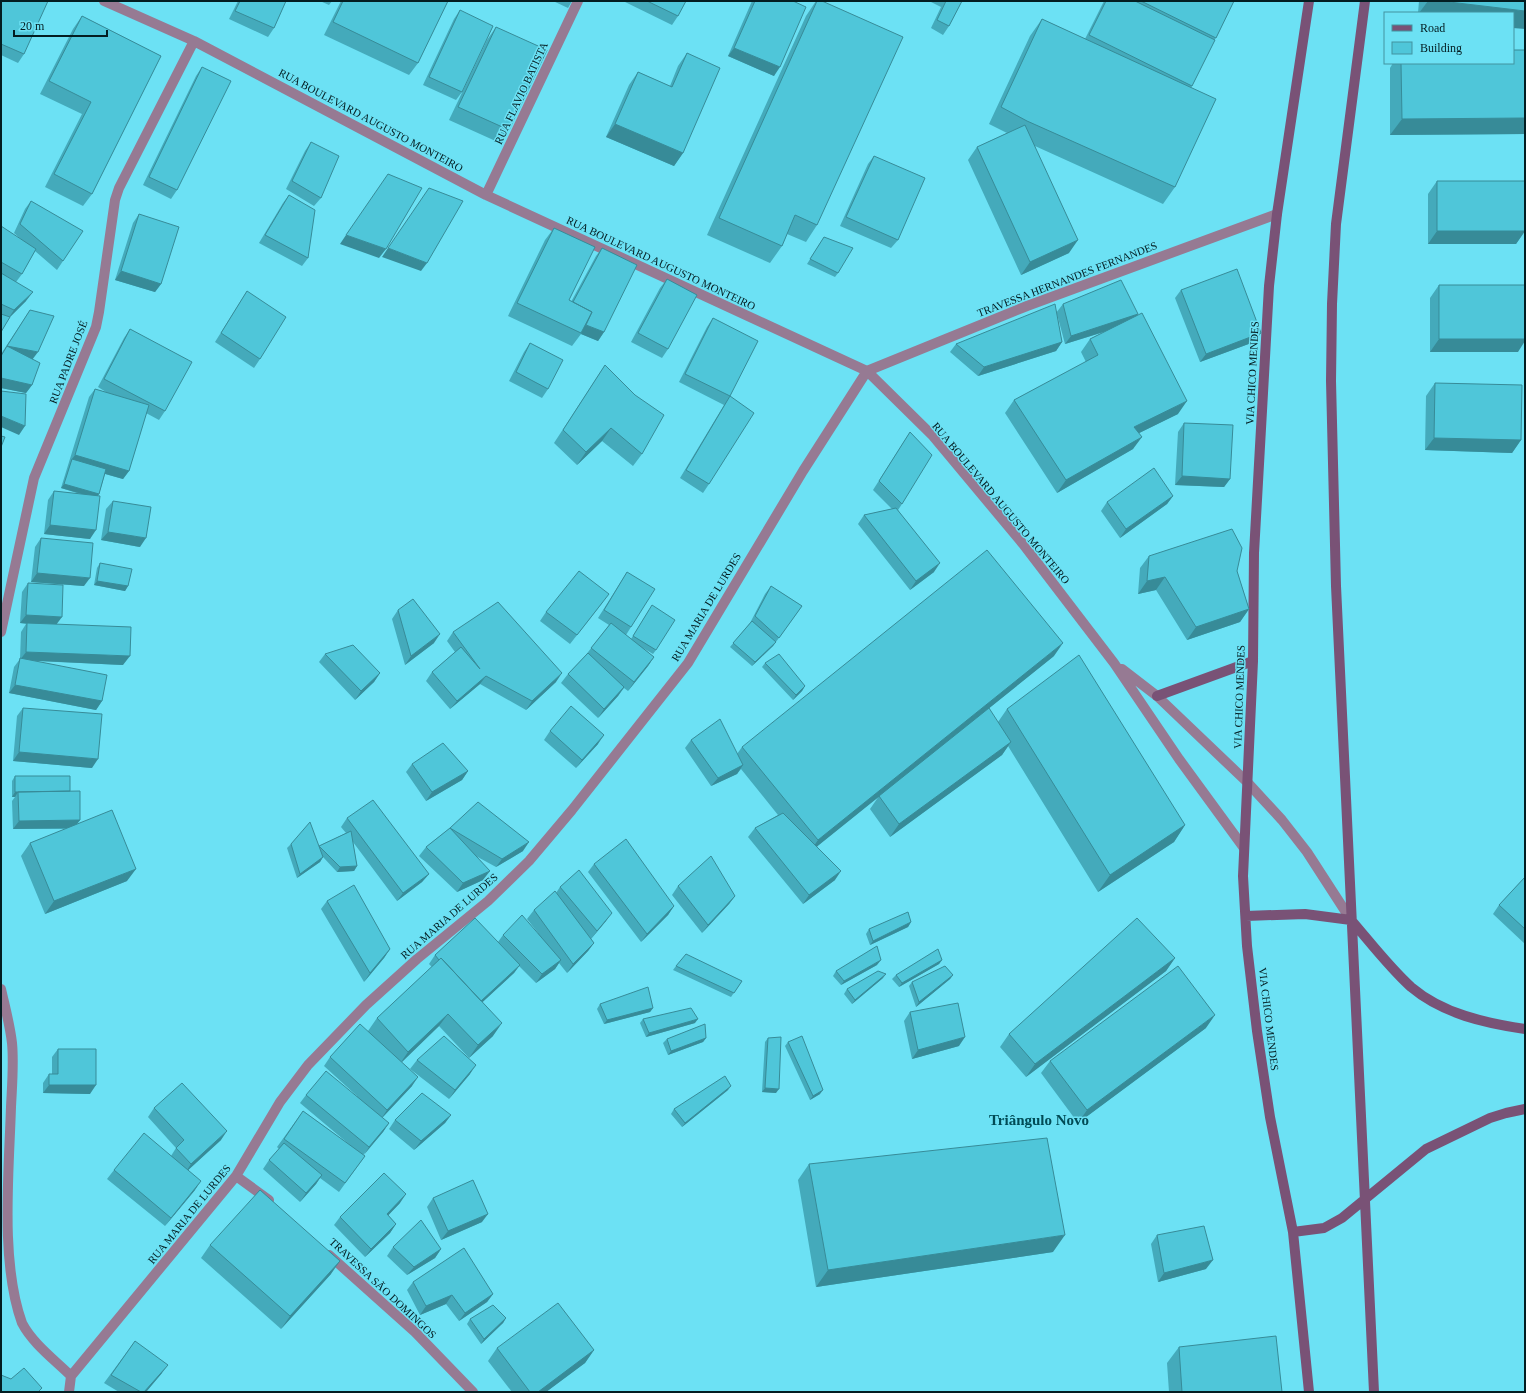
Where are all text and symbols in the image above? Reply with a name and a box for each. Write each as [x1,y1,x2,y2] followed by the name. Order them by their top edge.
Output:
[14,12,107,38] scale bar
[1384,12,1514,64] legend
[20,19,45,33] text: 20 m
[1420,21,1445,35] text: Road
[492,40,550,146] street label: RUA FLAVIO BATISTA
[1420,41,1462,55] text: Building
[277,66,465,174] street label: RUA BOULEVARD AUGUSTO MONTEIRO
[565,214,757,312] street label: RUA BOULEVARD AUGUSTO MONTEIRO
[975,239,1159,319] street label: TRAVESSA HERNANDES FERNANDES
[47,318,90,405] street label: RUA PADRE JOSÉ
[1243,321,1261,425] street label: VIA CHICO MENDES
[930,420,1072,586] street label: RUA BOULEVARD AUGUSTO MONTEIRO
[669,551,743,663] street label: RUA MARIA DE LURDES
[1231,645,1247,749] street label: VIA CHICO MENDES
[398,871,500,961] street label: RUA MARIA DE LURDES
[1257,967,1281,1071] street label: VIA CHICO MENDES
[989,1112,1089,1128] district label: Triângulo Novo
[145,1162,233,1266] street label: RUA MARIA DE LURDES
[327,1235,439,1341] street label: TRAVESSA SÃO DOMINGOS

